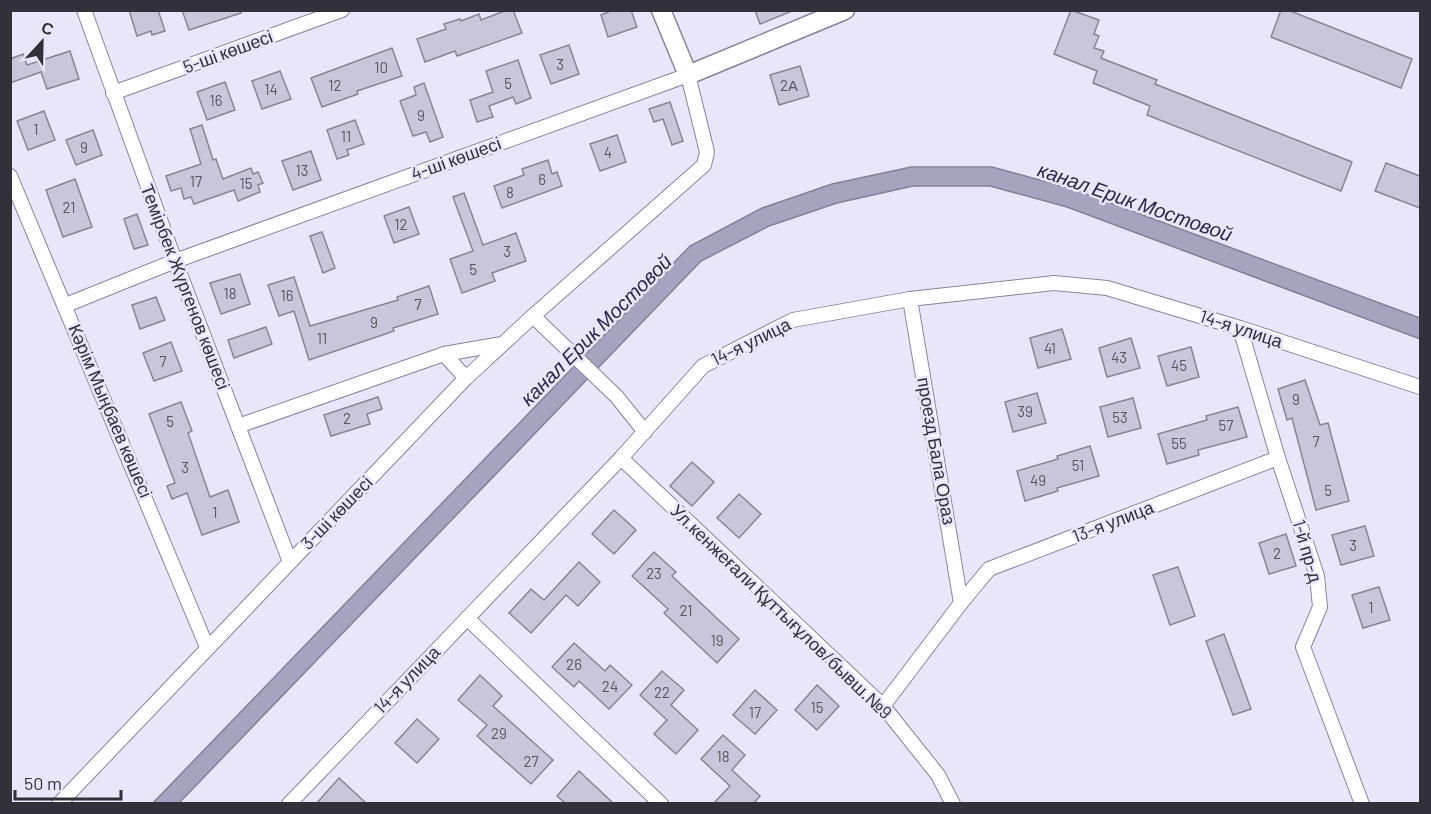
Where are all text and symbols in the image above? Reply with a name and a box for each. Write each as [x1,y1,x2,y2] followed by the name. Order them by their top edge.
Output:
[12,12,72,72] north arrow
[39,17,57,39] text: С
[180,25,275,77] street label: 5-ші көшесі
[556,55,564,73] house number: 3
[374,58,388,76] house number: 10
[504,74,512,92] house number: 5
[328,76,342,94] house number: 12
[780,76,798,94] house number: 2А
[264,80,278,98] house number: 14
[210,91,222,109] house number: 16
[417,106,425,124] house number: 9
[33,120,39,138] house number: 1
[341,127,351,145] house number: 11
[408,132,504,185] street label: 4-ші көшесі
[80,138,88,156] house number: 9
[604,143,612,161] house number: 4
[1035,156,1236,246] water label: канал Ерик Мостовой
[296,161,308,179] house number: 13
[538,170,546,188] house number: 6
[190,172,202,190] house number: 17
[240,174,252,192] house number: 15
[137,181,235,392] street label: Темірбек Жүргенов көшесі
[506,183,514,201] house number: 8
[62,198,76,216] house number: 21
[394,215,408,233] house number: 12
[503,242,511,260] house number: 3
[515,249,676,410] water label: канал Ерик Мостовой
[469,260,477,278] house number: 5
[223,284,237,302] house number: 18
[281,286,293,304] house number: 16
[414,295,422,313] house number: 7
[1197,304,1287,352] street label: 14-я улица
[707,312,795,370] street label: 14-я улица
[370,313,378,331] house number: 9
[64,320,158,501] street label: Кәрім Мыңбаев көшесі
[317,329,327,347] house number: 11
[1044,339,1056,357] house number: 41
[1111,348,1127,366] house number: 43
[159,352,167,370] house number: 7
[1171,356,1187,374] house number: 45
[913,375,961,526] street label: проезд Бала Ораз
[1292,390,1300,408] house number: 9
[1017,402,1033,420] house number: 39
[1112,408,1128,426] house number: 53
[343,409,351,427] house number: 2
[166,412,174,430] house number: 5
[1219,416,1233,434] house number: 57
[1312,432,1320,450] house number: 7
[1171,434,1187,452] house number: 55
[1072,456,1084,474] house number: 51
[181,458,189,476] house number: 3
[296,471,377,554] street label: 3-ші көшесі
[1030,471,1046,489] house number: 49
[1324,481,1332,499] house number: 5
[1069,495,1157,547] street label: 13-я улица
[666,499,897,723] street label: Ул.кенжеғали Құттығұлов/бывш.№9
[212,503,218,521] house number: 1
[1289,517,1328,585] street label: 1-й пр-д
[1349,536,1357,554] house number: 3
[1273,544,1281,562] house number: 2
[646,564,662,582] house number: 23
[1368,598,1374,616] house number: 1
[679,601,693,619] house number: 21
[710,631,724,649] house number: 19
[368,640,445,718] street label: 14-я улица
[566,655,582,673] house number: 26
[602,677,618,695] house number: 24
[654,683,670,701] house number: 22
[811,698,823,716] house number: 15
[749,703,761,721] house number: 17
[491,724,507,742] house number: 29
[716,747,730,765] house number: 18
[523,752,539,770] house number: 27
[15,763,122,801] scale bar
[24,772,62,794] text: 50 m

